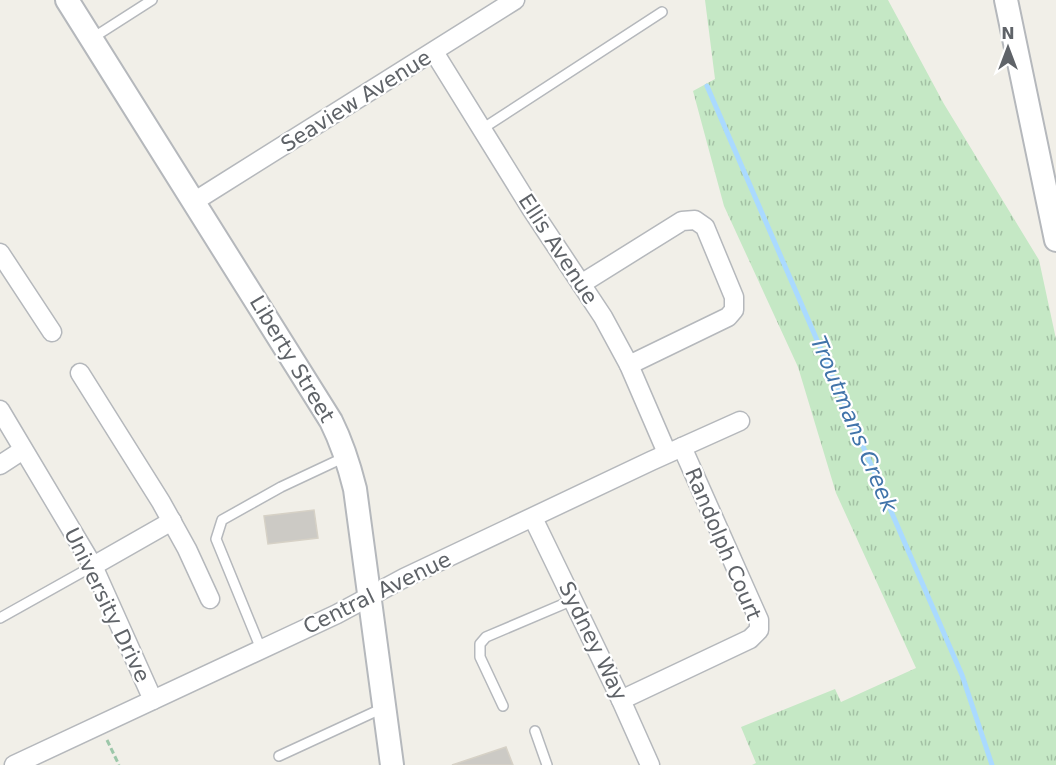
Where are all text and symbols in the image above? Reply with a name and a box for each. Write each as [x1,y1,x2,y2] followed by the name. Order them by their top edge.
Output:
[978,18,1038,78] north arrow
[1001,24,1015,43] text: N
[277,45,435,157] street label: Seaview Avenue
[514,189,602,309] street label: Ellis Avenue
[245,291,339,427] street label: Liberty Street
[806,332,903,517] water label: Troutmans Creek
[680,464,766,624] street label: Randolph Court
[59,524,155,686] street label: University Drive
[299,547,455,639] street label: Central Avenue
[554,578,632,704] street label: Sydney Way

